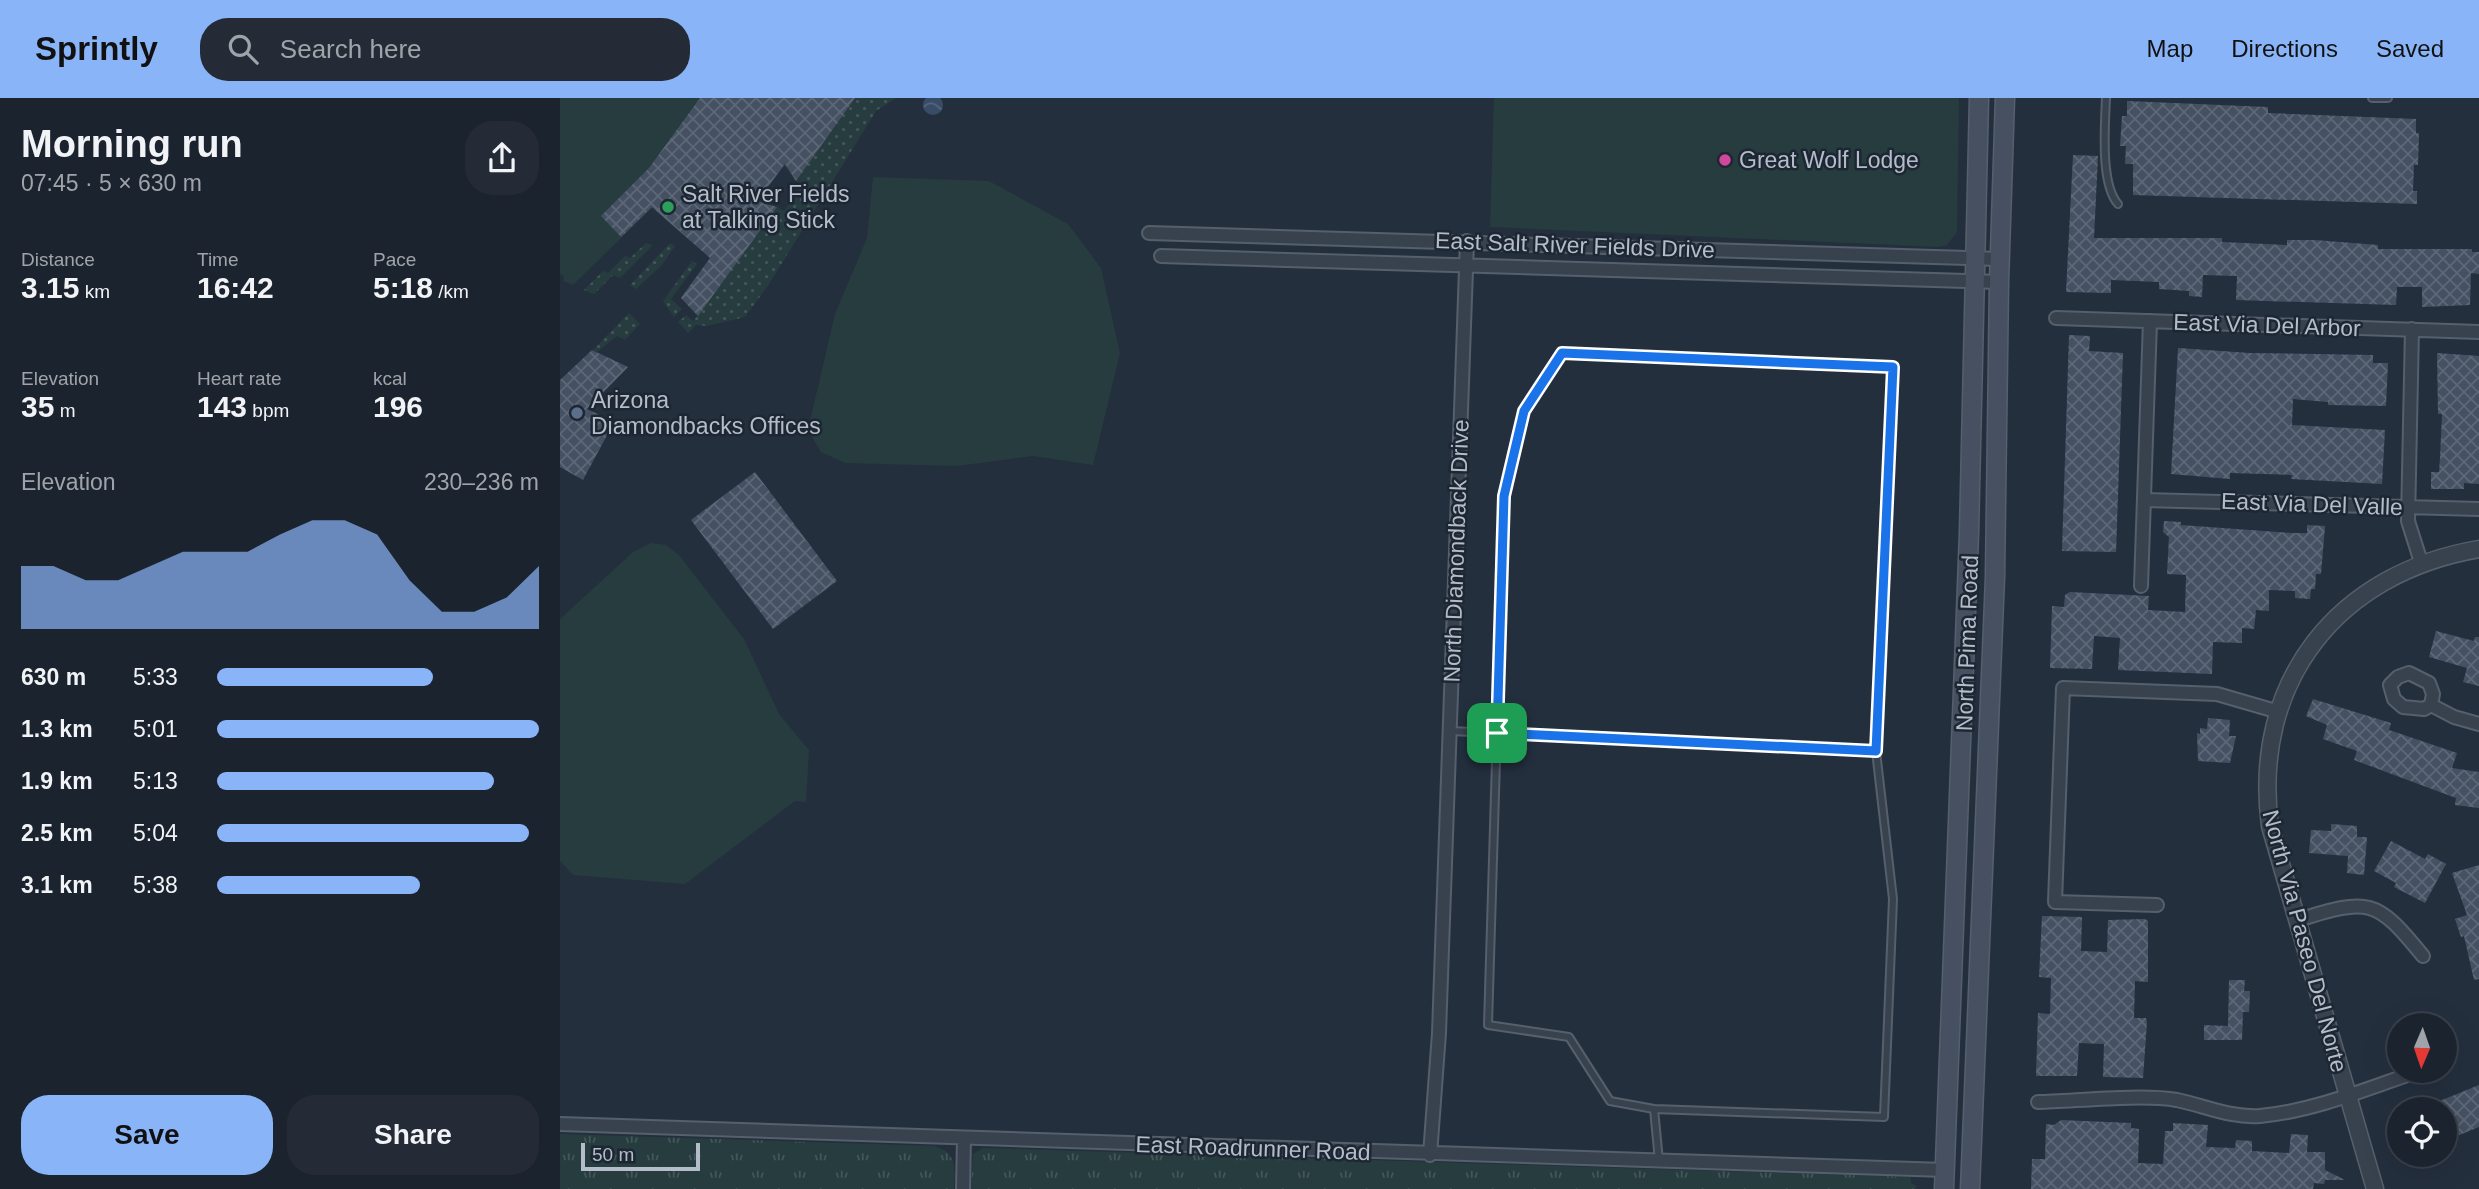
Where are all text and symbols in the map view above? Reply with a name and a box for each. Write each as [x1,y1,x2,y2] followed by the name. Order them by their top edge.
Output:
[200,18,690,81] search box
[35,30,158,67] text: Sprintly
[224,30,262,68] icon: search
[280,34,422,64] text: Search here
[2147,35,2193,62] text: Map
[2231,35,2338,62] text: Directions
[2376,35,2444,62] text: Saved
[465,121,539,195] button: share
[21,123,243,165] text: Morning run
[1739,147,1919,173] place label: Great Wolf Lodge
[1717,152,1733,168] marker: Great Wolf Lodge
[21,170,202,196] text: 07:45 · 5 × 630 m
[682,181,849,233] place label: Salt River Fields at Talking Stick
[660,199,676,215] marker: Salt River Fields at Talking Stick
[1435,227,1715,263] street label: East Salt River Fields Drive
[21,249,95,270] text: Distance
[197,249,239,270] text: Time
[373,249,416,270] text: Pace
[21,271,79,304] text: 3.15
[197,271,274,304] text: 16:42
[373,271,433,304] text: 5:18
[79,281,110,302] text: km
[433,281,469,302] text: /km
[2173,309,2361,341] street label: East Via Del Arbor
[21,368,99,389] text: Elevation
[197,368,281,389] text: Heart rate
[373,368,407,389] text: kcal
[591,387,821,439] place label: Arizona Diamondbacks Offices
[21,390,54,423] text: 35
[197,390,247,423] text: 143
[373,390,423,423] text: 196
[54,400,75,421] text: m
[247,400,289,421] text: bpm
[569,405,585,421] marker: Arizona Diamondbacks Offices
[1438,419,1474,683] street label: North Diamondback Drive
[21,469,116,495] text: Elevation
[424,469,539,495] text: 230–236 m
[2221,488,2403,520] street label: East Via Del Valle
[1951,554,1983,732] street label: North Pima Road
[21,664,86,690] text: 630 m
[133,664,178,690] text: 5:33
[1467,703,1527,763] pin
[1478,714,1516,752] icon: arrive
[21,716,93,742] text: 1.3 km
[133,716,178,742] text: 5:01
[21,768,93,794] text: 1.9 km
[133,768,178,794] text: 5:13
[2257,807,2353,1075] street label: North Via Paseo Del Norte
[21,820,93,846] text: 2.5 km
[133,820,178,846] text: 5:04
[21,872,93,898] text: 3.1 km
[133,872,178,898] text: 5:38
[2387,1013,2457,1083] north arrow
[2387,1013,2457,1167] map controls
[21,1095,273,1175] button: Save
[287,1095,539,1175] button: Share
[2387,1097,2457,1167] button: locate
[1135,1131,1371,1165] street label: East Roadrunner Road
[581,1140,700,1172] scale bar
[592,1144,634,1165] text: 50 m

